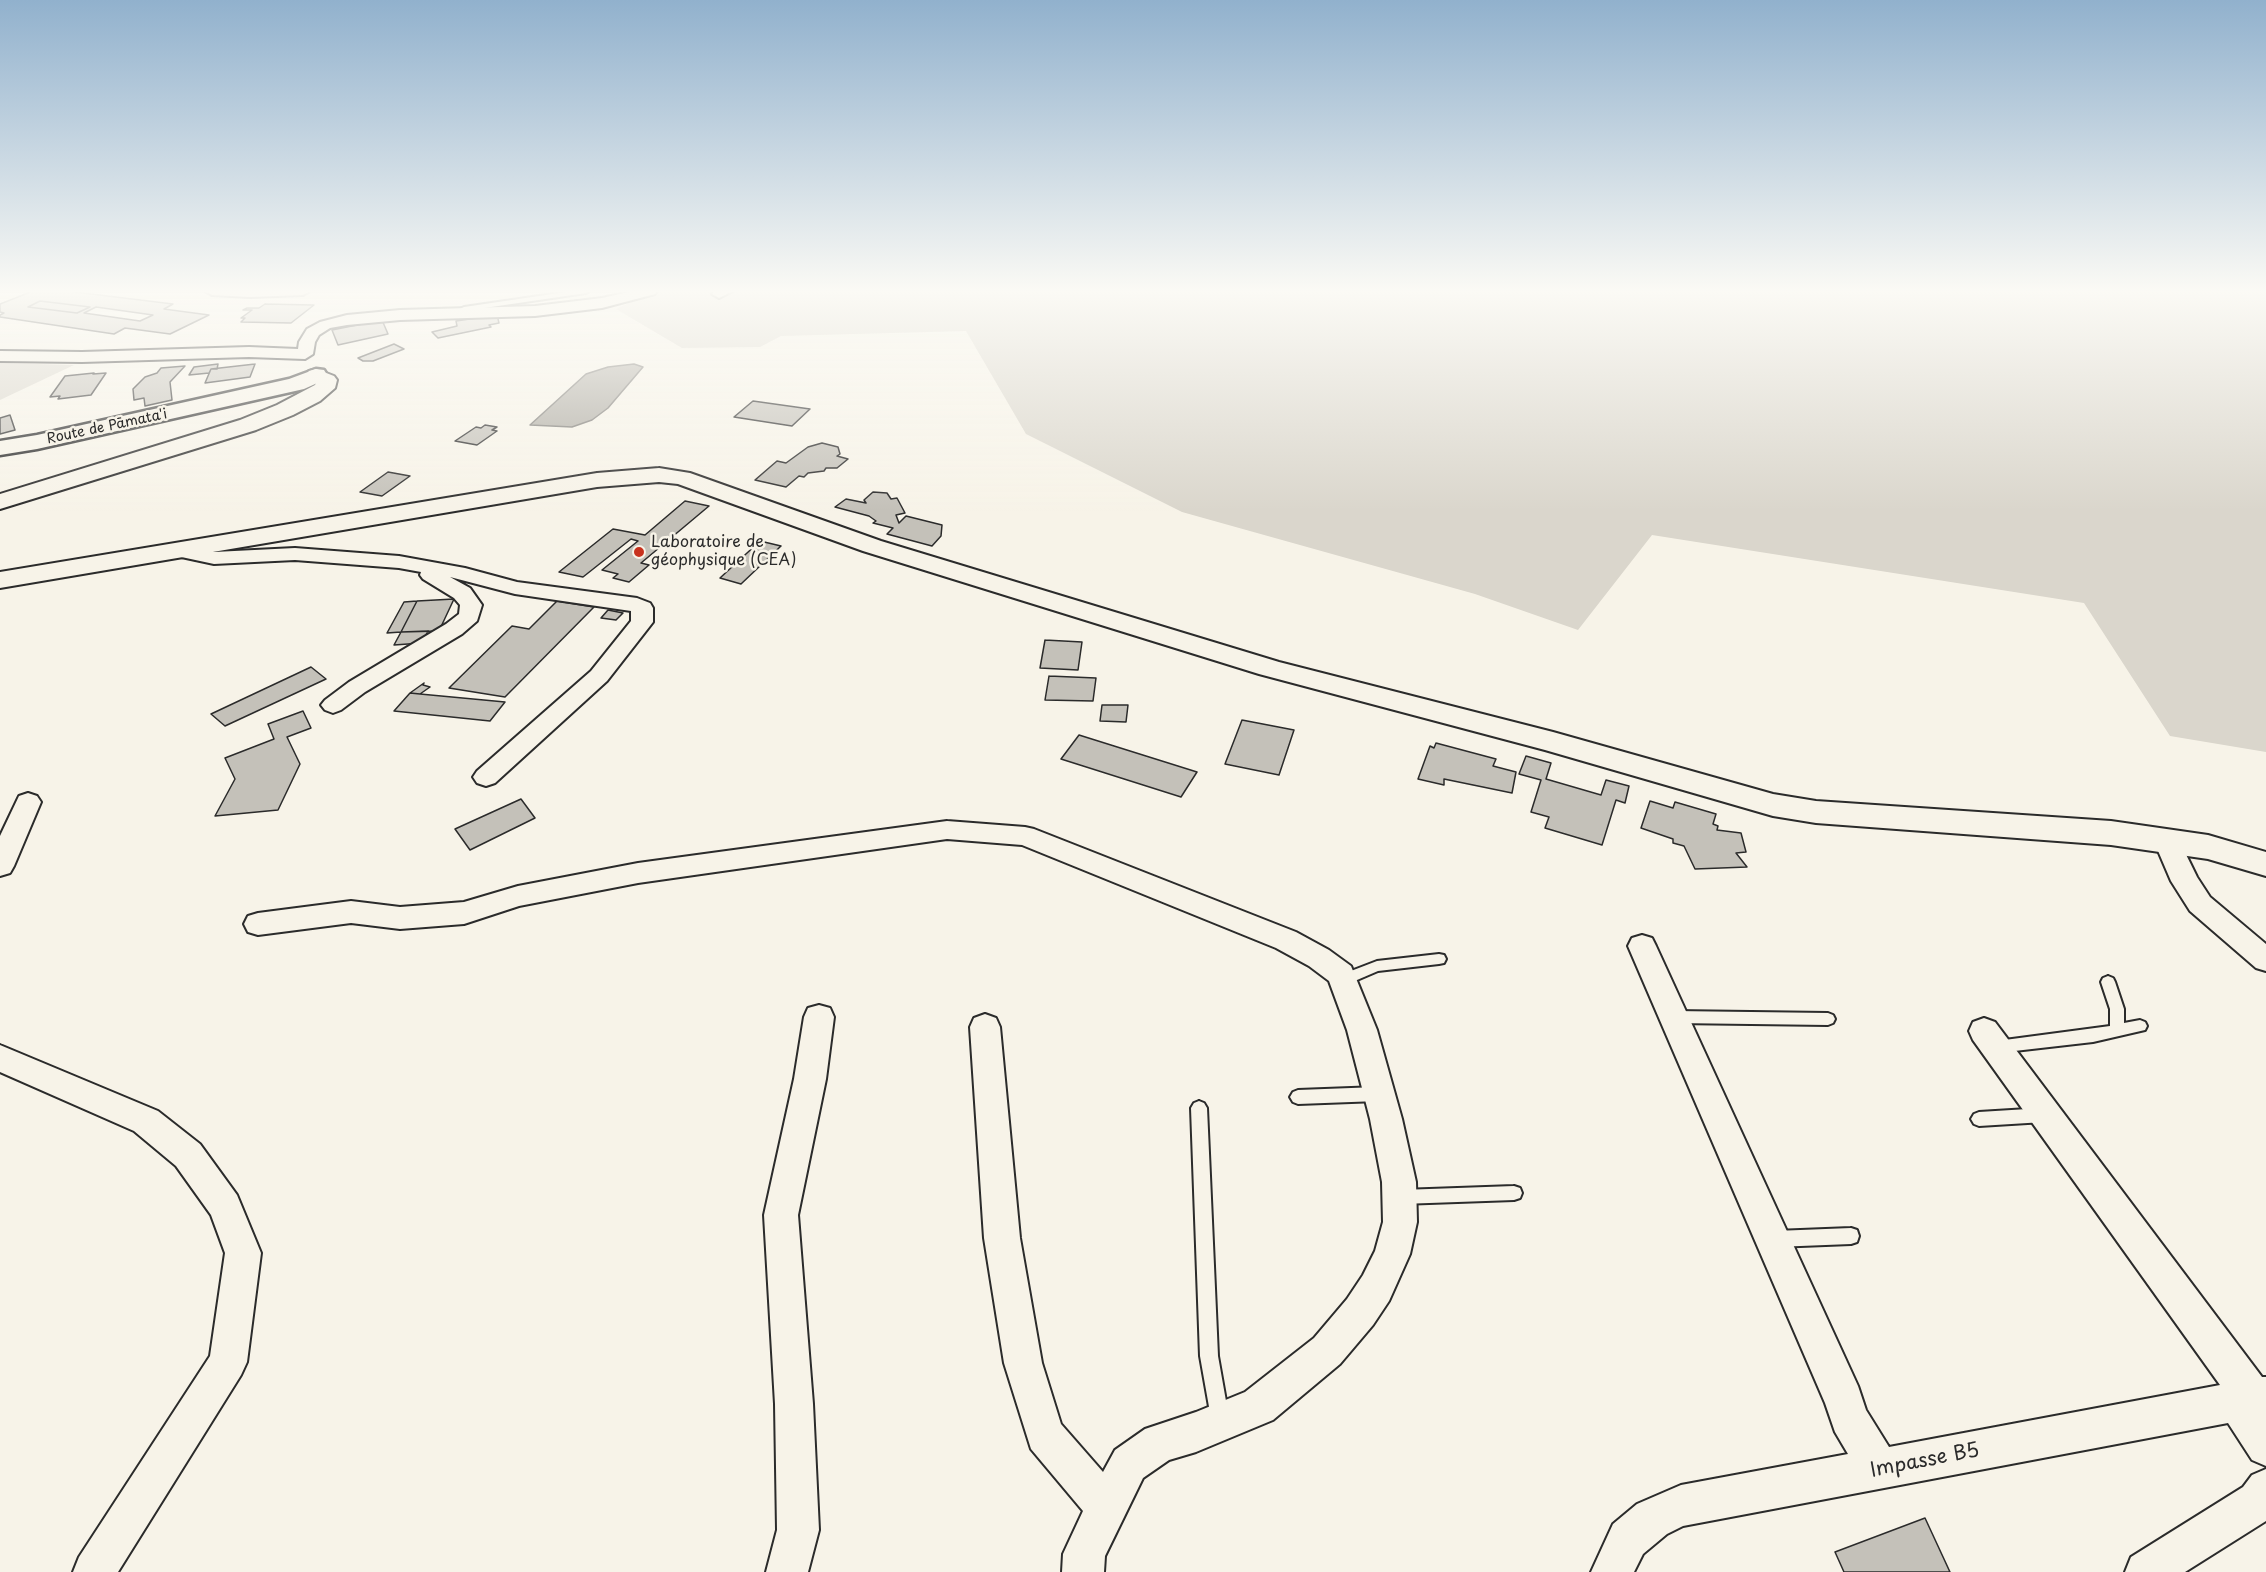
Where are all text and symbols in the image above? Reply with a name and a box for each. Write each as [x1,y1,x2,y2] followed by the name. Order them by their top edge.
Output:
[45,406,169,448] street label: Route de Pāmata'i
[651,533,796,571] place label: Laboratoire de géophysique (CEA)
[632,545,646,559] marker: Laboratoire de géophysique (CEA)
[1869,1439,1981,1483] street label: Impasse B5

